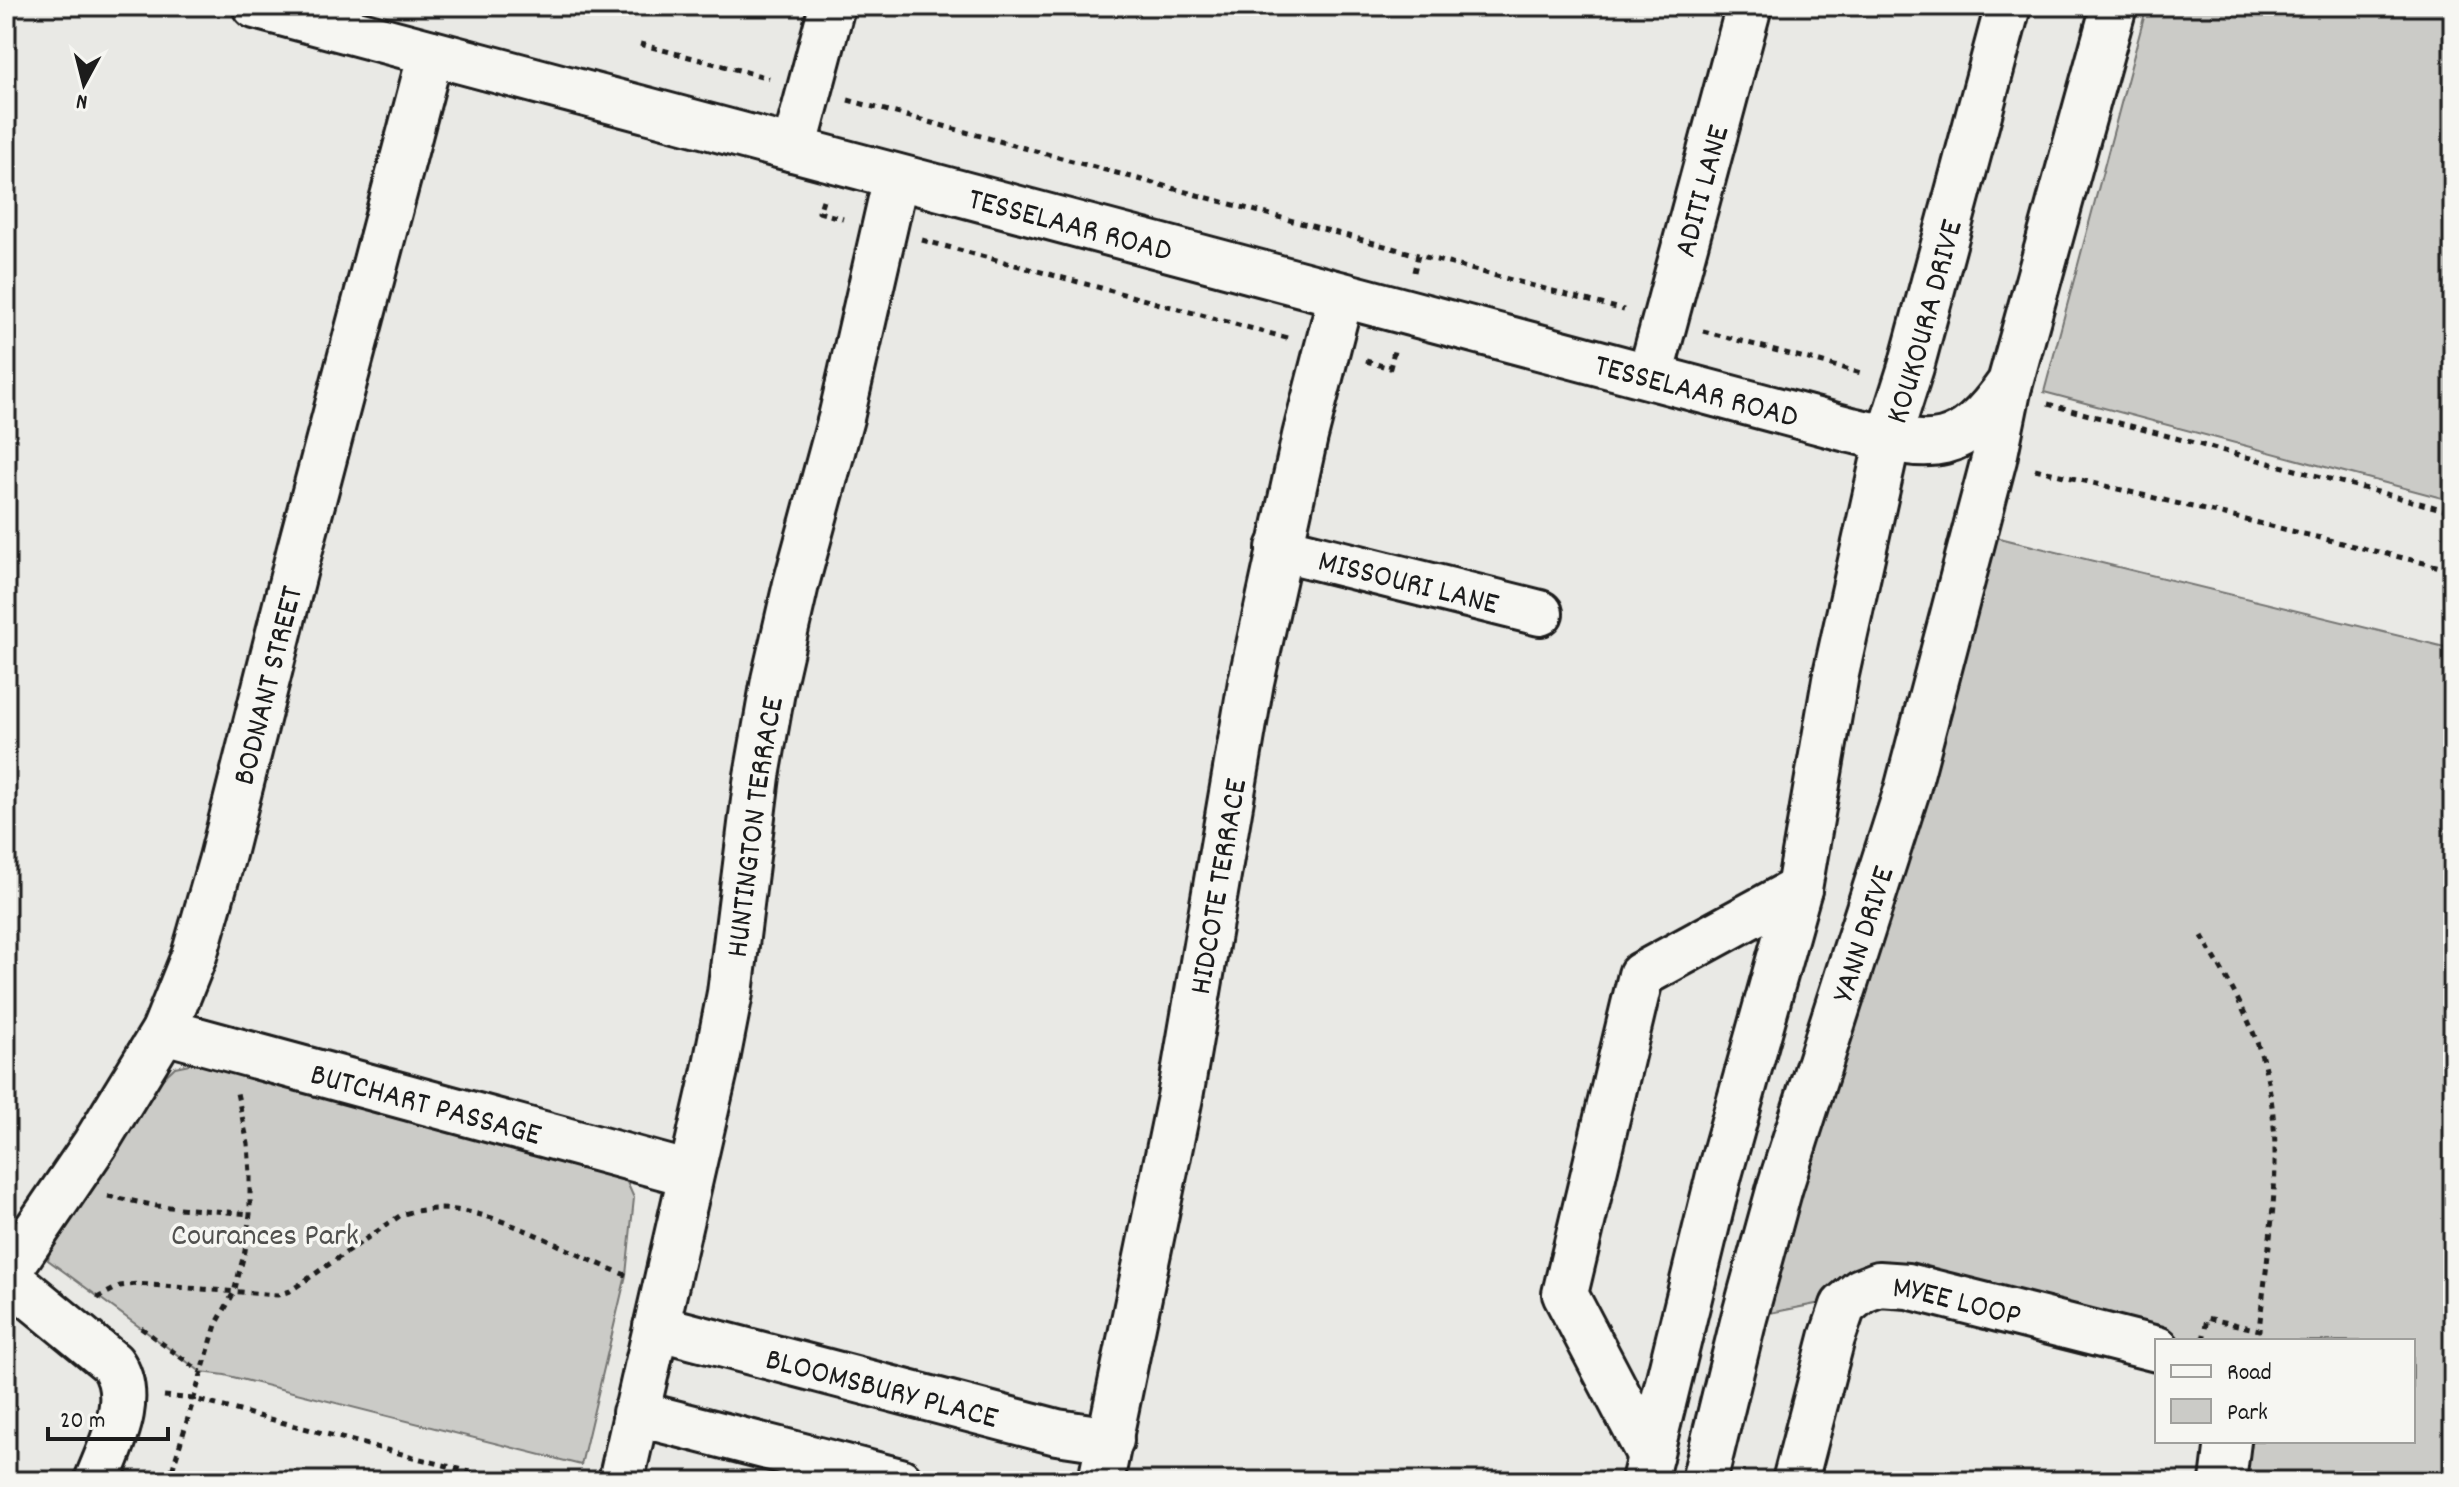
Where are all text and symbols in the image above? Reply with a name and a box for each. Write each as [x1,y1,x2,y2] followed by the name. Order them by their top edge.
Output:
[44,44,124,124] north arrow
[75,84,89,116] text: N
[1665,120,1744,263] street label: ADITI LANE
[962,178,1176,277] street label: TESSELAAR ROAD
[1876,215,1978,430] street label: KOUKOURA DRIVE
[1589,345,1803,443] street label: TESSELAAR ROAD
[1313,541,1503,630] street label: MISSOURI LANE
[223,582,318,791] street label: BODNANT STREET
[717,693,799,960] street label: HUNTINGTON TERRACE
[1180,775,1262,998] street label: HIDCOTE TERRACE
[1823,861,1909,1009] street label: YANN DRIVE
[305,1054,546,1161] street label: BUTCHART PASSAGE
[171,1215,359,1261] park label: Courances Park
[1891,1267,2025,1342] street label: MYEE LOOP
[760,1339,1003,1444] street label: BLOOMSBURY PLACE
[2155,1339,2415,1443] legend
[2227,1357,2272,1391] text: Road
[48,1391,168,1441] scale bar
[2227,1397,2268,1431] text: Park
[60,1405,106,1439] text: 20 m

